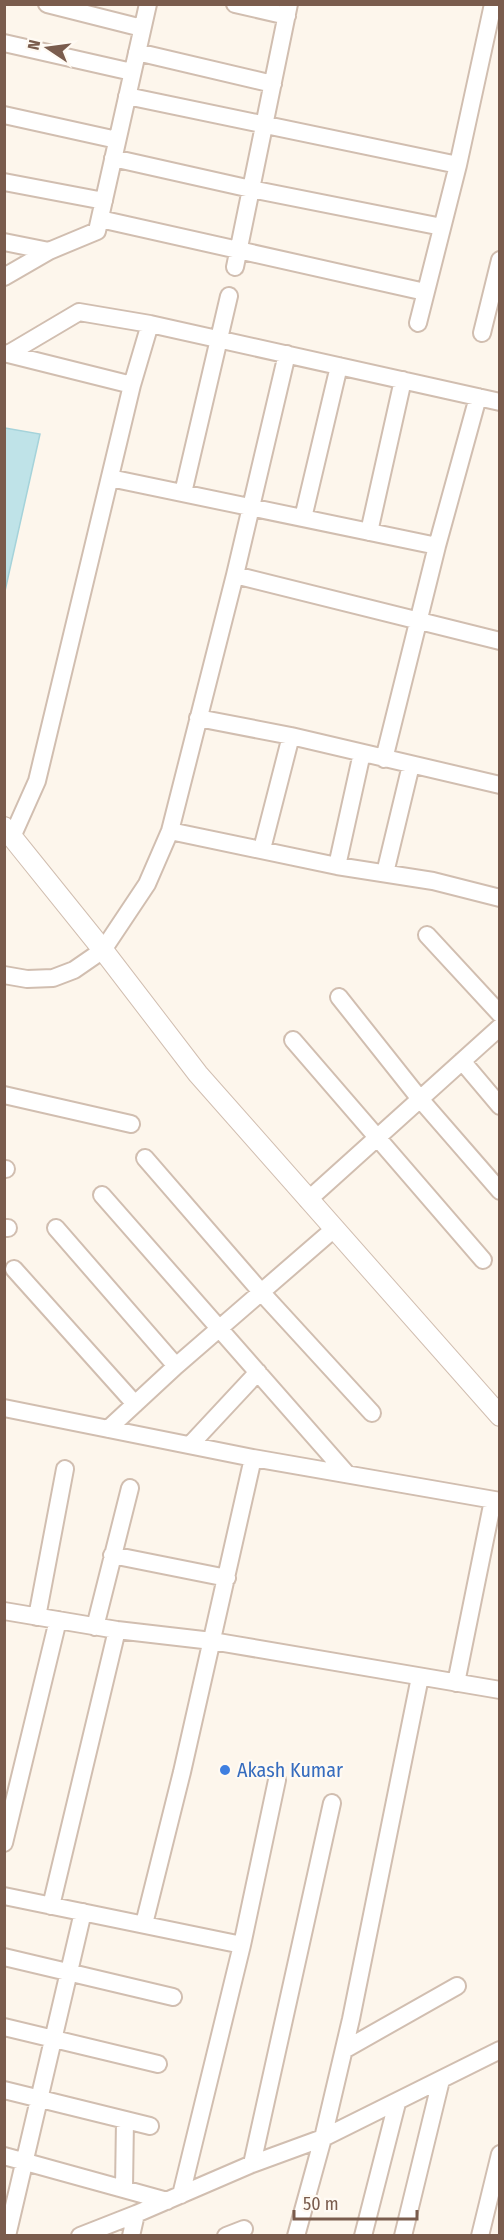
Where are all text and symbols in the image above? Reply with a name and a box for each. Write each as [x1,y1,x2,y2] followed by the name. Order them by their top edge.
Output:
[18,18,78,78] north arrow
[24,38,44,52] text: N
[237,1758,343,1782] place label: Akash Kumar
[218,1763,232,1777] marker: Akash Kumar
[294,2183,417,2221] scale bar
[303,2193,339,2215] text: 50 m

